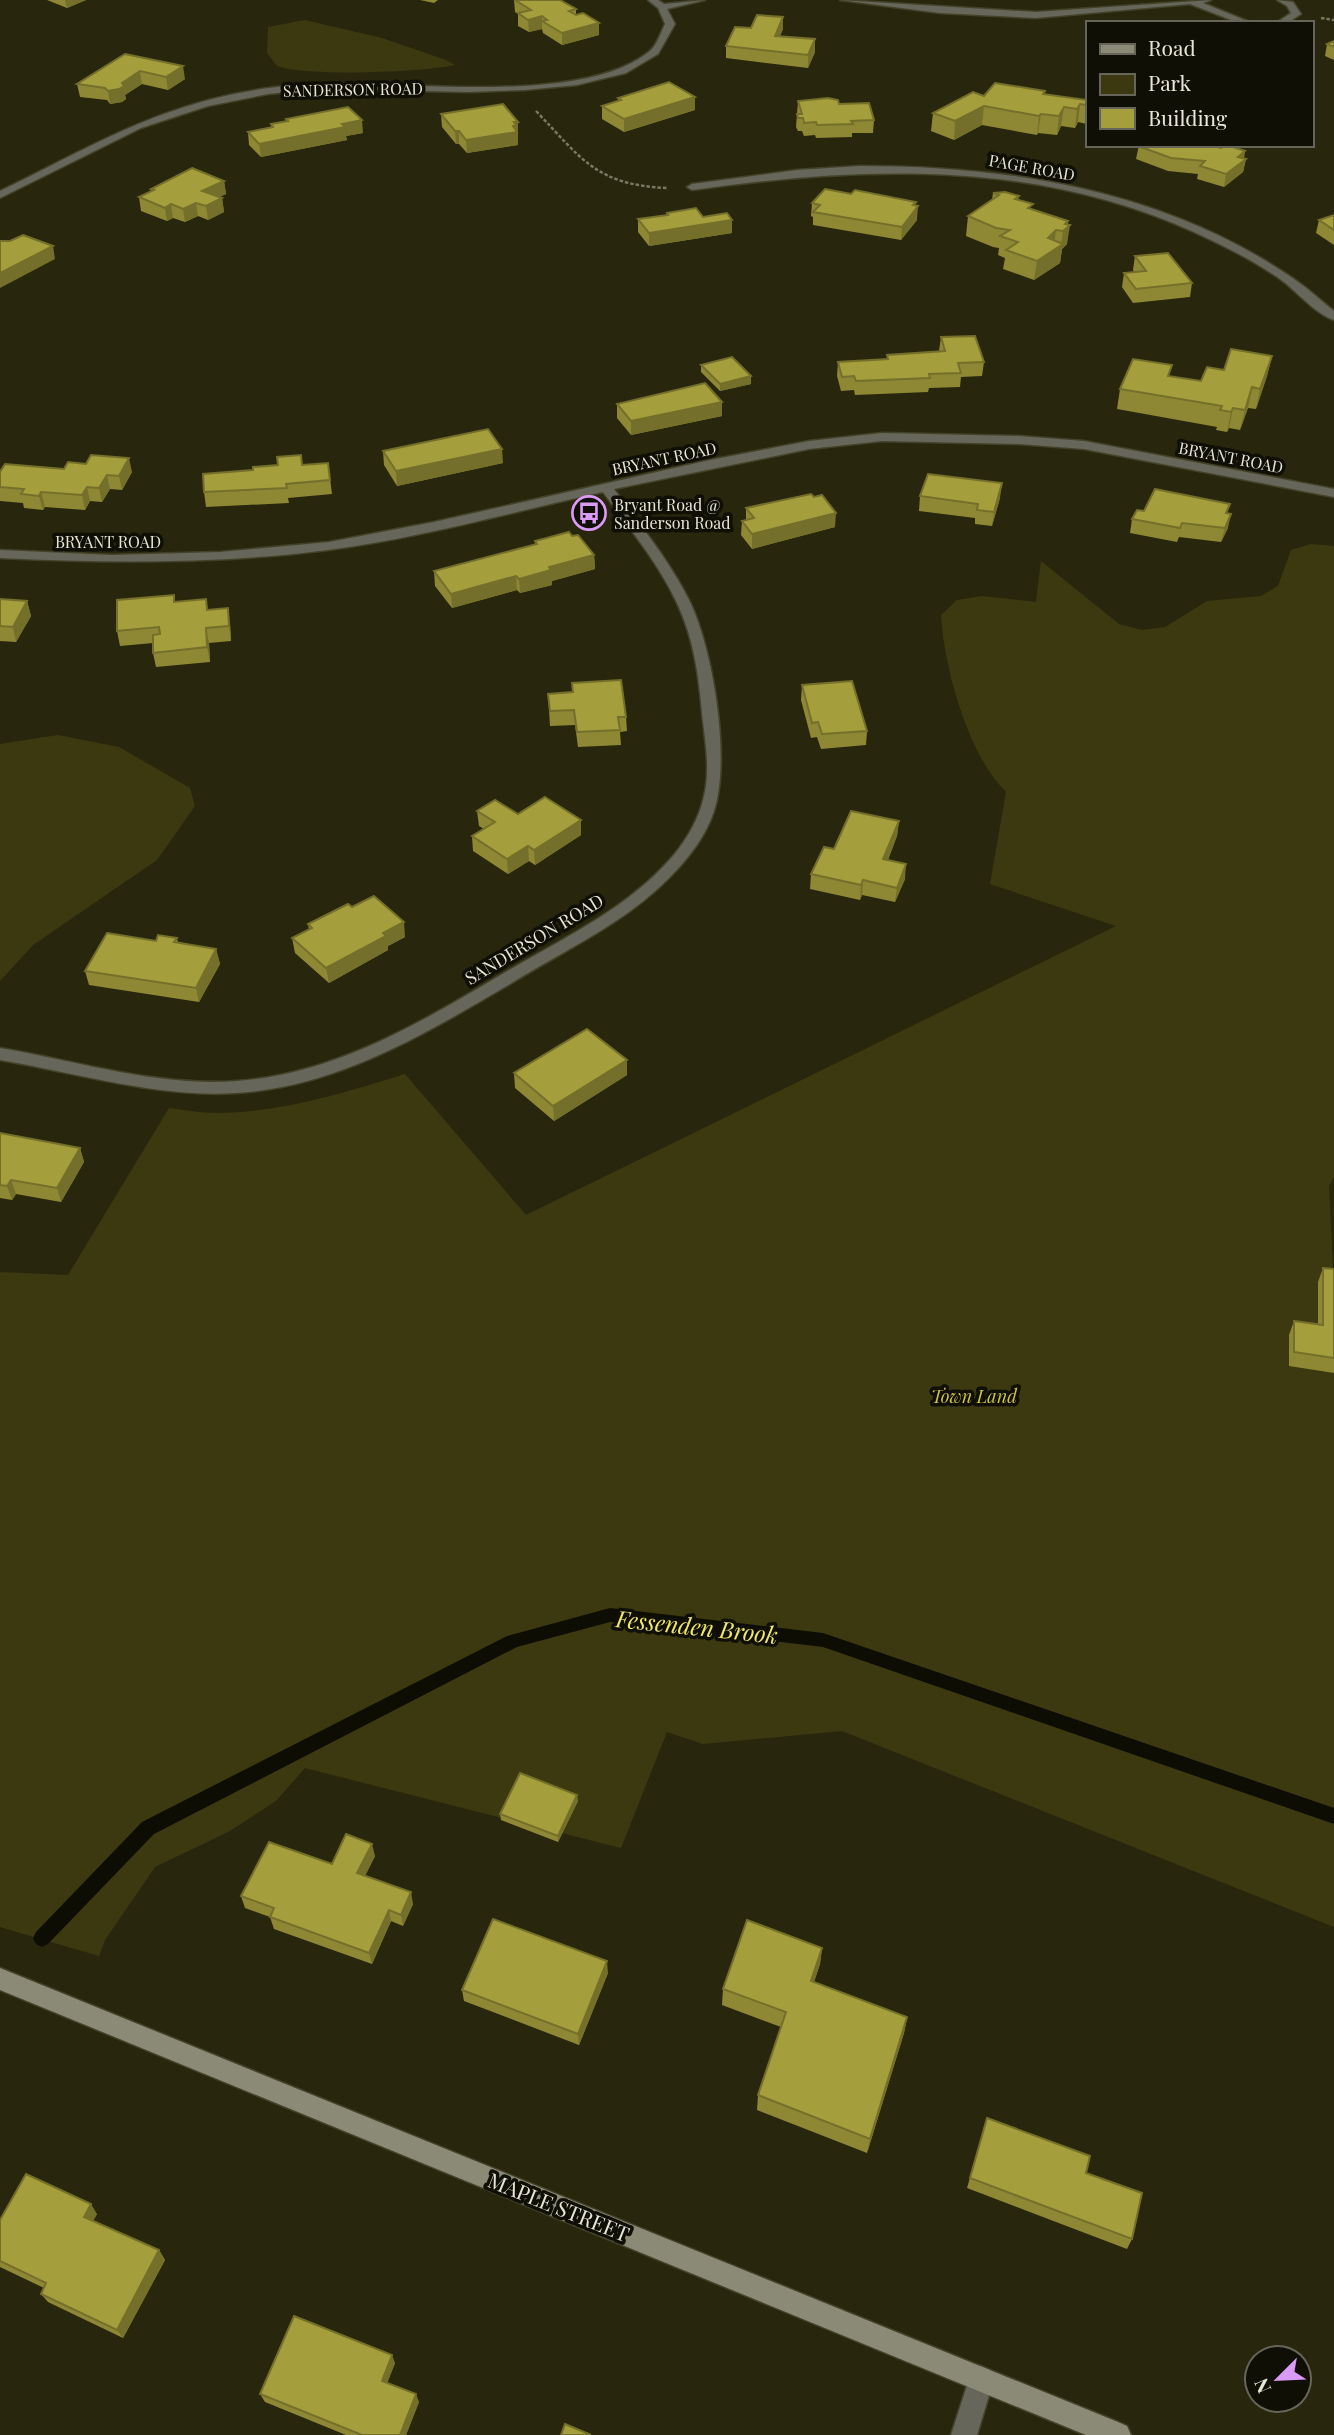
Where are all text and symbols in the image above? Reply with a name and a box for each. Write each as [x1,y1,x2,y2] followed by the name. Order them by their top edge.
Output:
[1086,21,1313,147] legend
[1148,33,1196,61] text: Road
[1148,68,1192,96] text: Park
[283,77,423,101] street label: SANDERSON ROAD
[1148,103,1227,131] text: Building
[987,149,1077,185] street label: PAGE ROAD
[610,437,718,479] street label: BRYANT ROAD
[1177,437,1285,477] street label: BRYANT ROAD
[570,494,608,532] bus stop icon: Bryant Road @ Sanderson Road
[614,494,731,533] place label: Bryant Road @ Sanderson Road
[55,531,161,552] street label: BRYANT ROAD
[460,888,608,990] street label: SANDERSON ROAD
[931,1384,1018,1408] park label: Town Land
[614,1602,779,1650] water label: Fessenden Brook
[484,2165,634,2247] street label: MAPLE STREET
[1243,2344,1313,2414] north arrow
[1247,2375,1276,2398] text: N

